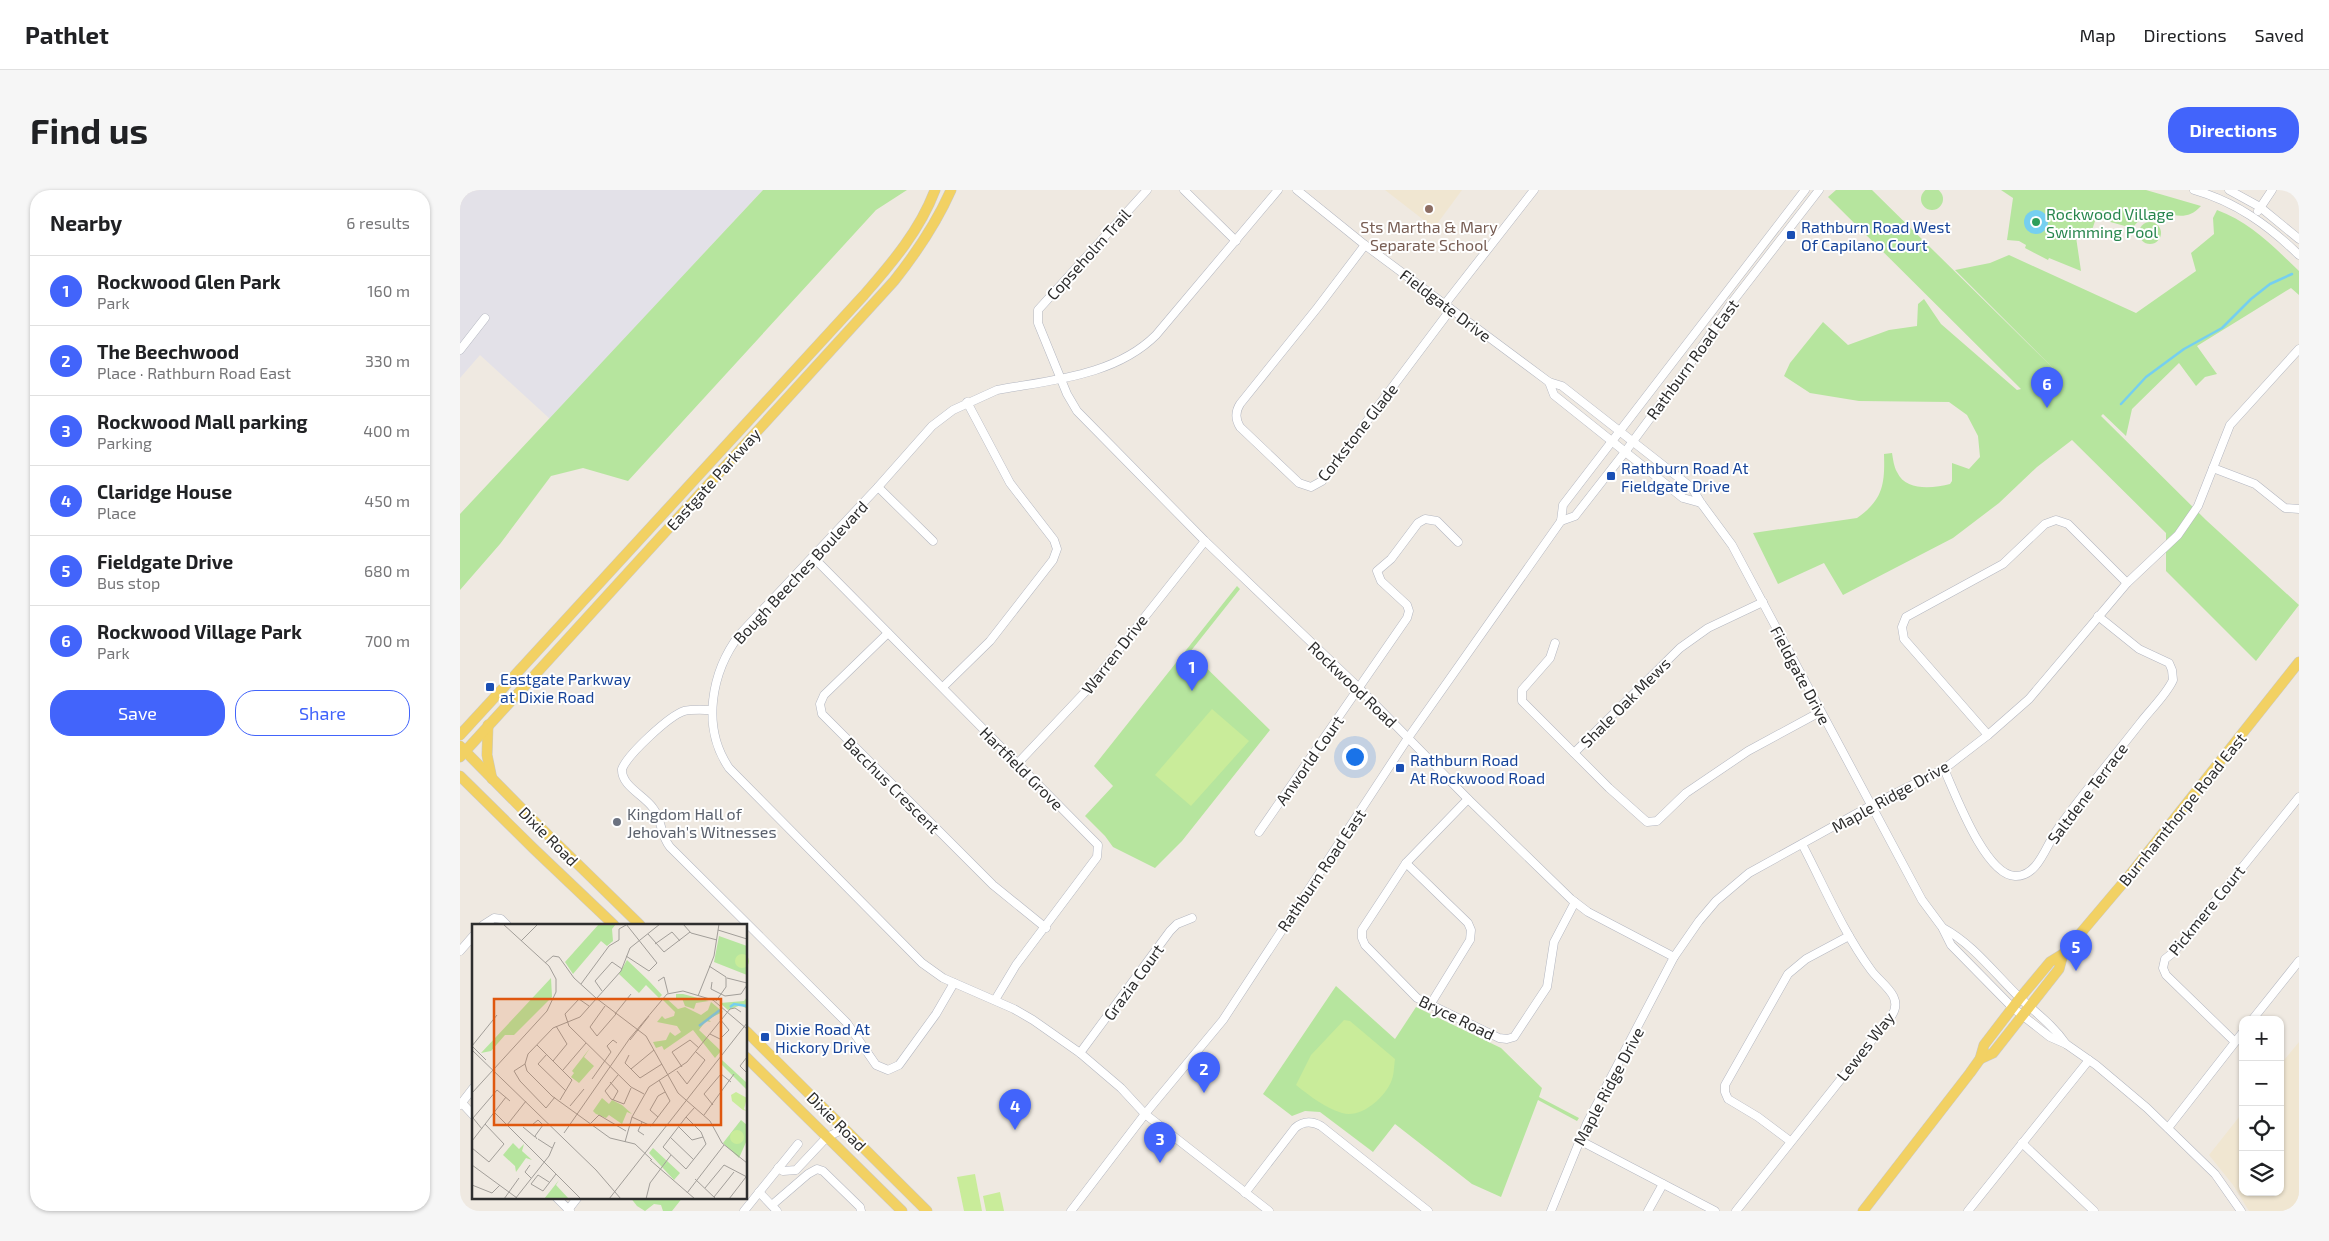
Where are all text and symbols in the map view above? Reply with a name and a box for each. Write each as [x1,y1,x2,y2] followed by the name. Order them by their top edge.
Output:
[25,20,109,49] text: Pathlet
[2079,24,2116,46] text: Map
[2144,24,2227,46] text: Directions
[2255,24,2304,46] text: Saved
[2168,107,2299,153] button: Directions
[30,109,148,151] text: Find us
[1423,203,1435,215] marker: Sts Martha & Mary Separate School
[1042,204,1134,304] street label: Copseholm Trail
[2046,204,2174,241] place label: Rockwood Village Swimming Pool
[50,210,122,235] text: Nearby
[346,213,410,232] text: 6 results
[2030,216,2042,228] marker: Rockwood Village Swimming Pool
[1360,217,1498,254] place label: Sts Martha & Mary Separate School
[1801,217,1951,254] place label: Rathburn Road West Of Capilano Court
[1785,229,1797,241] marker: Rathburn Road West Of Capilano Court
[1397,265,1495,345] street label: Fieldgate Drive
[97,270,281,293] text: Rockwood Glen Park
[63,281,69,300] text: 1
[367,281,410,300] text: 160 m
[97,293,130,312] text: Park
[1642,295,1742,423] street label: Rathburn Road East
[97,340,239,363] text: The Beechwood
[61,351,71,370] text: 2
[365,351,410,370] text: 330 m
[97,363,291,382] text: Place · Rathburn Road East
[2031,367,2063,408] pin: 6
[1313,379,1401,485] street label: Corkstone Glade
[97,410,308,433] text: Rockwood Mall parking
[61,421,71,440] text: 3
[363,421,410,440] text: 400 m
[662,424,764,534] street label: Eastgate Parkway
[97,433,152,452] text: Parking
[1621,458,1749,495] place label: Rathburn Road At Fieldgate Drive
[1605,470,1617,482] marker: Rathburn Road At Fieldgate Drive
[97,480,232,503] text: Claridge House
[61,491,71,510] text: 4
[364,491,410,510] text: 450 m
[729,497,871,647] street label: Bough Beeches Boulevard
[97,503,136,522] text: Place
[97,550,233,573] text: Fieldgate Drive
[62,561,70,580] text: 5
[364,561,410,580] text: 680 m
[97,573,160,592] text: Bus stop
[1077,610,1151,698] street label: Warren Drive
[97,620,302,643] text: Rockwood Village Park
[1767,622,1835,728] street label: Fieldgate Drive
[61,631,71,650] text: 6
[365,631,410,650] text: 700 m
[1305,637,1401,731] street label: Rockwood Road
[97,643,130,662] text: Park
[1176,650,1208,691] pin: 1
[1576,653,1674,751] street label: Shale Oak Mews
[500,669,631,706] place label: Eastgate Parkway at Dixie Road
[484,681,496,693] marker: Eastgate Parkway at Dixie Road
[50,690,225,736] button: Save
[235,690,410,736] button: Share
[1271,711,1347,809] street label: Anworld Court
[976,722,1068,814] street label: Hartfield Grove
[2114,729,2250,889] street label: Burnhamthorpe Road East
[840,733,944,837] street label: Bacchus Crescent
[2043,739,2131,847] street label: Saltdene Terrace
[1342,744,1368,770] your location
[1410,750,1545,787] place label: Rathburn Road At Rockwood Road
[1828,756,1952,836] street label: Maple Ridge Drive
[1394,762,1406,774] marker: Rathburn Road At Rockwood Road
[515,802,583,870] street label: Dixie Road
[627,804,777,841] place label: Kingdom Hall of Jehovah's Witnesses
[1273,805,1369,935] street label: Rathburn Road East
[611,816,623,828] marker: Kingdom Hall of Jehovah's Witnesses
[2164,861,2248,959] street label: Pickmere Court
[472,924,748,1198] inset map
[2060,930,2092,971] pin: 5
[1099,940,1167,1024] street label: Grazia Court
[1416,991,1498,1043] street label: Bryce Road
[1832,1007,1898,1084] street label: Lewes Way
[2239,1016,2284,1196] map controls
[2239,1016,2284,1061] button: +
[775,1019,871,1056] place label: Dixie Road At Hickory Drive
[1569,1024,1647,1148] street label: Maple Ridge Drive
[759,1031,771,1043] marker: Dixie Road At Hickory Drive
[1188,1052,1220,1093] pin: 2
[2239,1061,2284,1106] button: −
[803,1087,871,1155] street label: Dixie Road
[999,1089,1031,1130] pin: 4
[2239,1106,2284,1151] button: locate
[1144,1122,1176,1163] pin: 3
[2239,1151,2284,1196] button: layers

